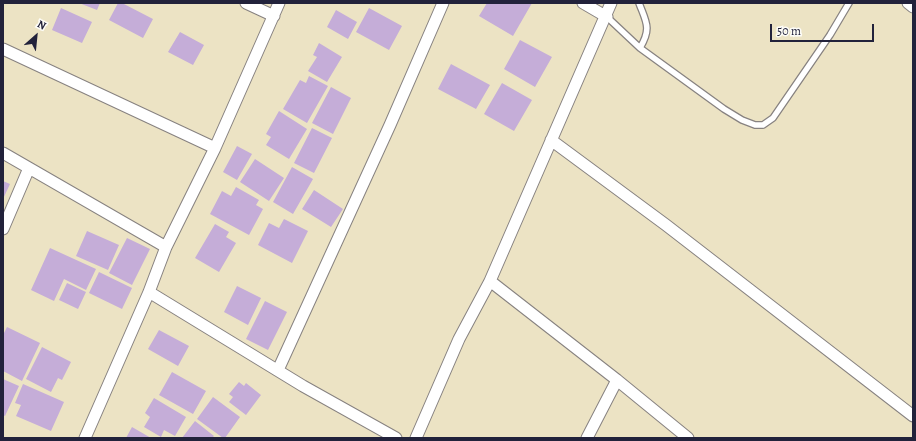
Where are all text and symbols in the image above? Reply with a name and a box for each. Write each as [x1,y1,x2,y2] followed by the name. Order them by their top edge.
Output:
[16,16,56,56] north arrow
[35,16,49,33] text: N
[772,16,876,42] scale bar
[777,23,801,39] text: 50 m

